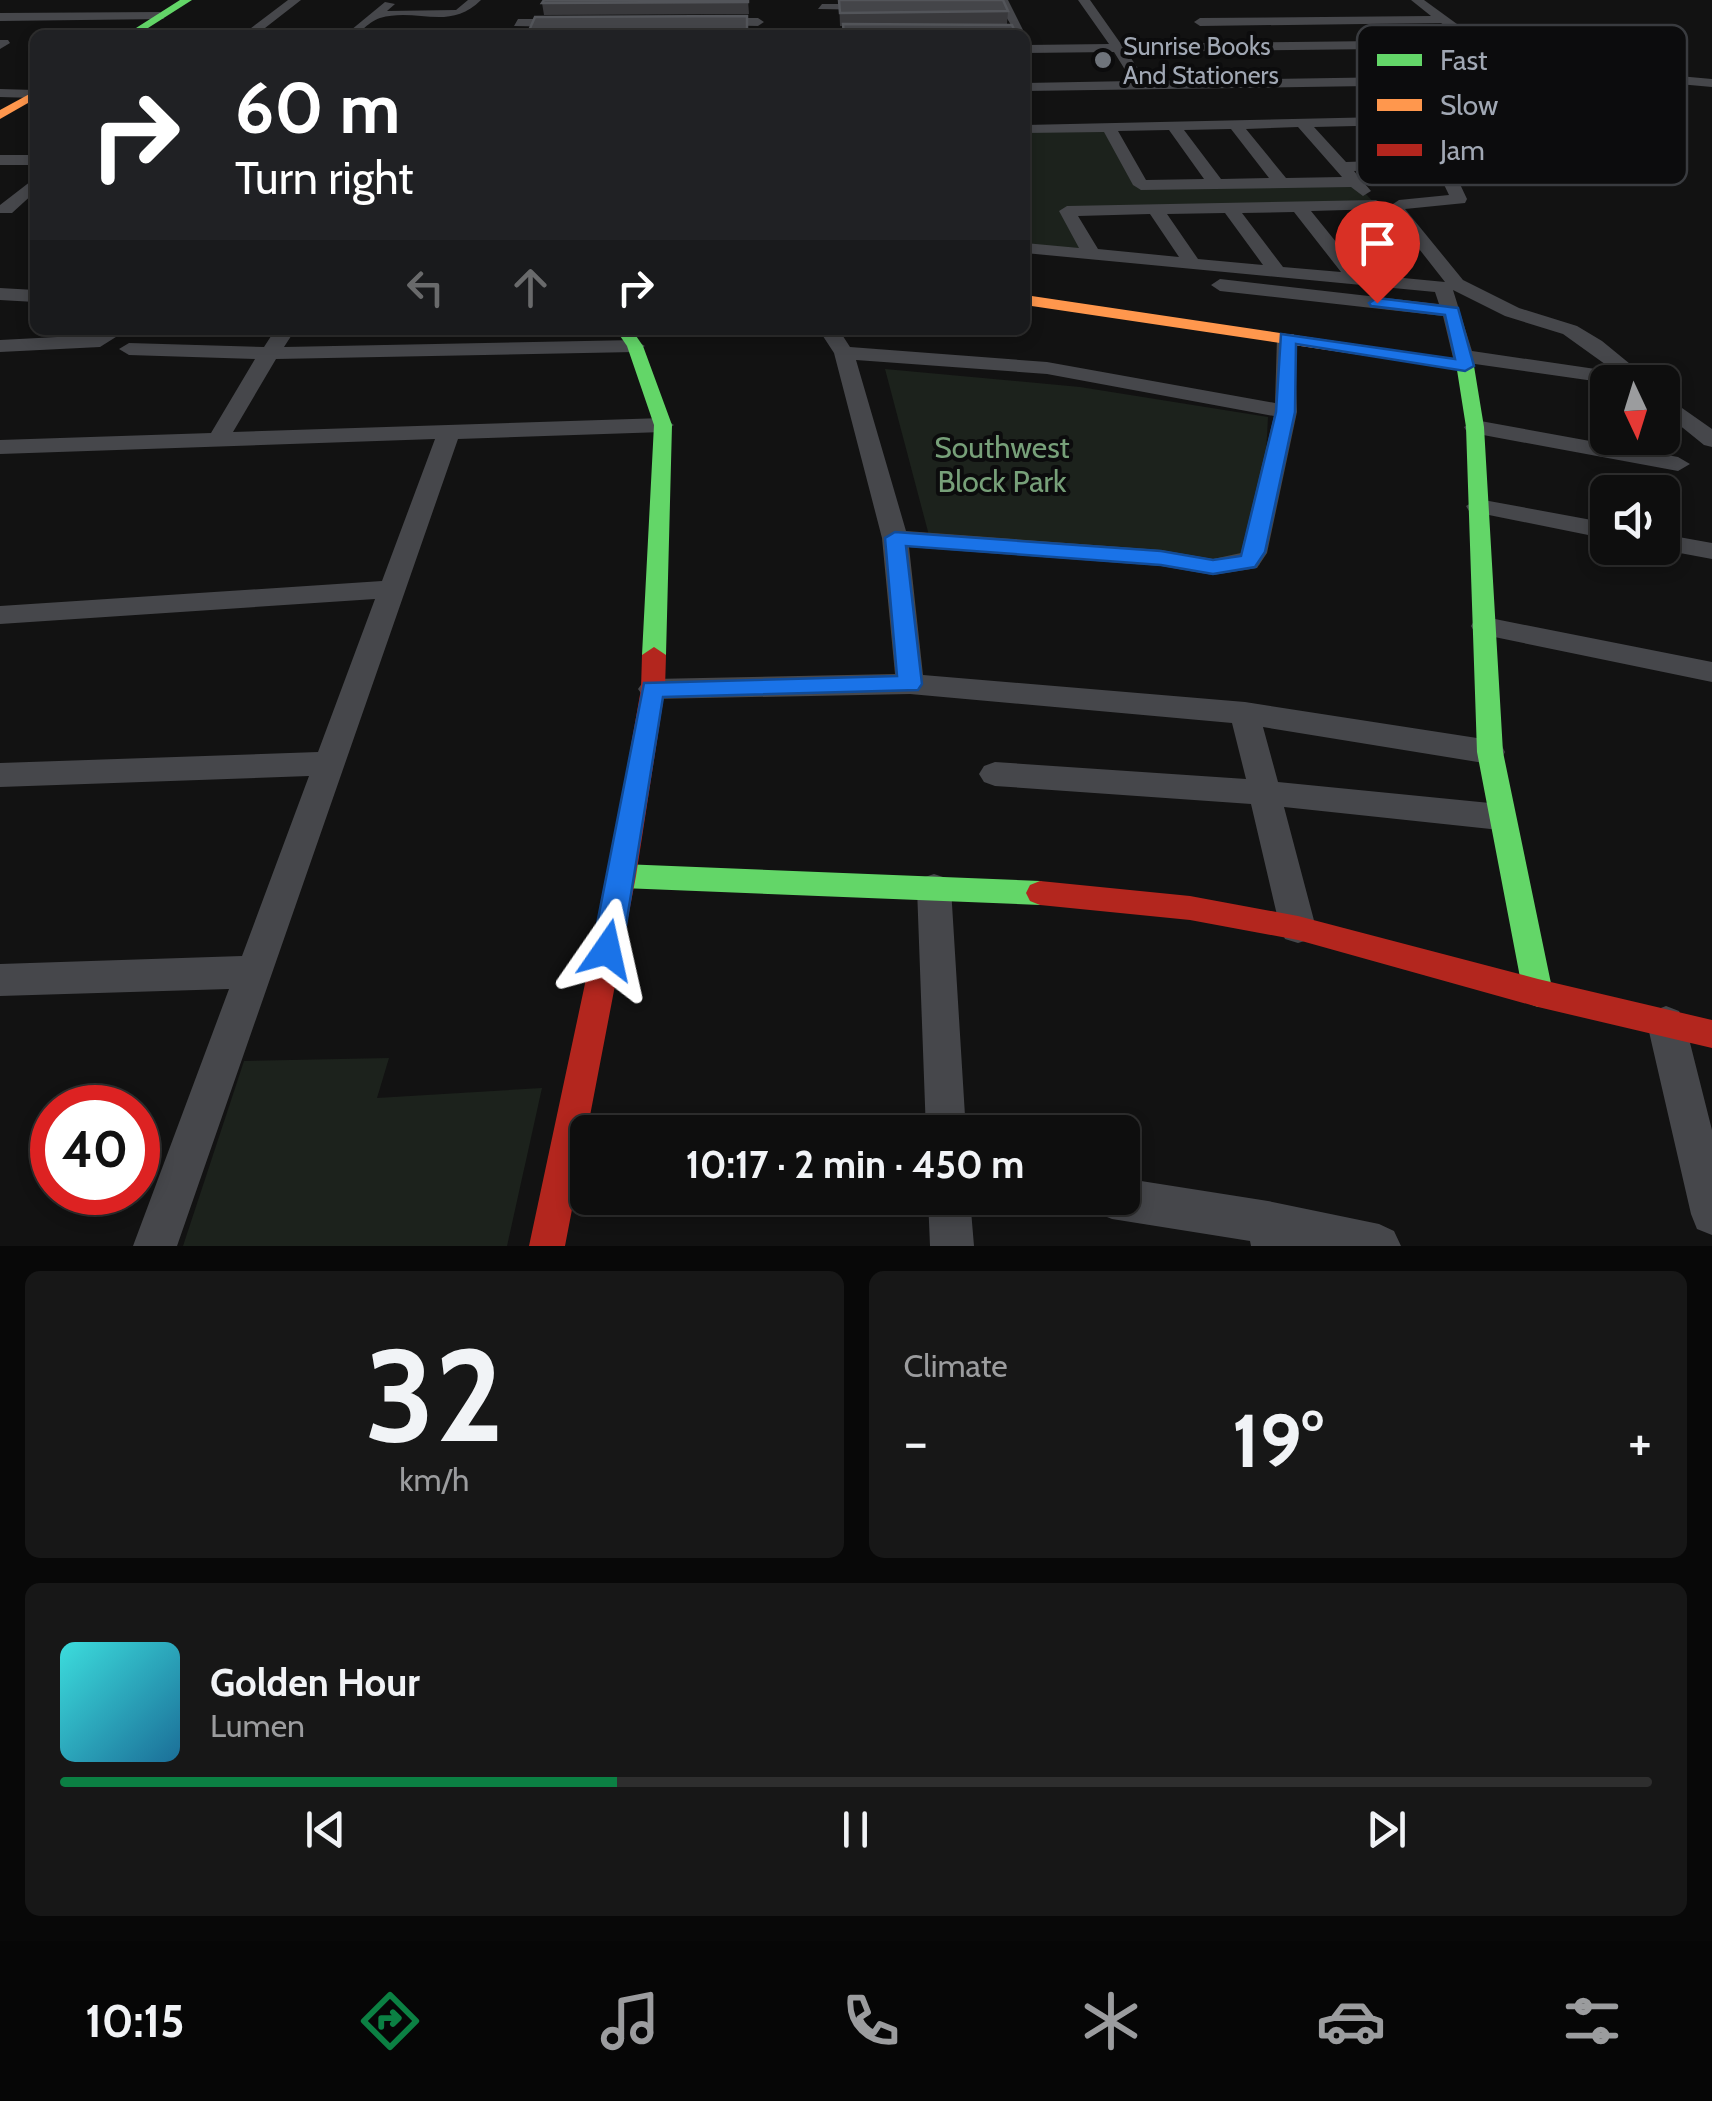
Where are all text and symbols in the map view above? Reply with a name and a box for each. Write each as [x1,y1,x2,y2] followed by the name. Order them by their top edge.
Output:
[1357,25,1687,185] legend
[1123,31,1279,90] place label: Sunrise Books And Stationers
[1440,43,1488,77] text: Fast
[1092,49,1114,71] marker: Sunrise Books And Stationers
[235,65,400,151] text: 60 m
[70,70,200,200] icon: right
[1440,88,1498,122] text: Slow
[1439,133,1485,167] text: Jam
[235,151,414,205] text: Turn right
[1335,201,1420,304] pin
[1350,216,1405,271] icon: arrive
[398,260,453,315] icon: left
[503,260,558,315] icon: ahead
[608,260,663,315] icon: right
[1590,365,1680,455] north arrow
[1590,365,1680,565] map controls
[934,429,1070,500] park label: Southwest Block Park
[1590,475,1680,565] button: sound
[555,898,659,1002] position arrow
[30,1085,160,1215] speed limit sign: 40
[686,1141,1024,1188] text: 10:17 · 2 min · 450 m
[365,1316,504,1474] text: 32
[904,1346,1008,1385] text: Climate
[1232,1395,1324,1486] text: 19°
[904,1408,928,1475] text: −
[1628,1408,1652,1475] text: +
[399,1460,469,1499] text: km/h
[210,1659,420,1706] text: Golden Hour
[210,1706,305,1745] text: Lumen
[298,1802,353,1857] icon: previous
[828,1802,883,1857] icon: pause
[1359,1802,1414,1857] icon: next
[355,1986,425,2056] icon: directions
[595,1986,665,2056] icon: music
[836,1986,906,2056] icon: phone
[1076,1986,1146,2056] icon: climate
[1316,1986,1386,2056] icon: car
[1557,1986,1627,2056] icon: filters
[85,1994,184,2048] text: 10:15

